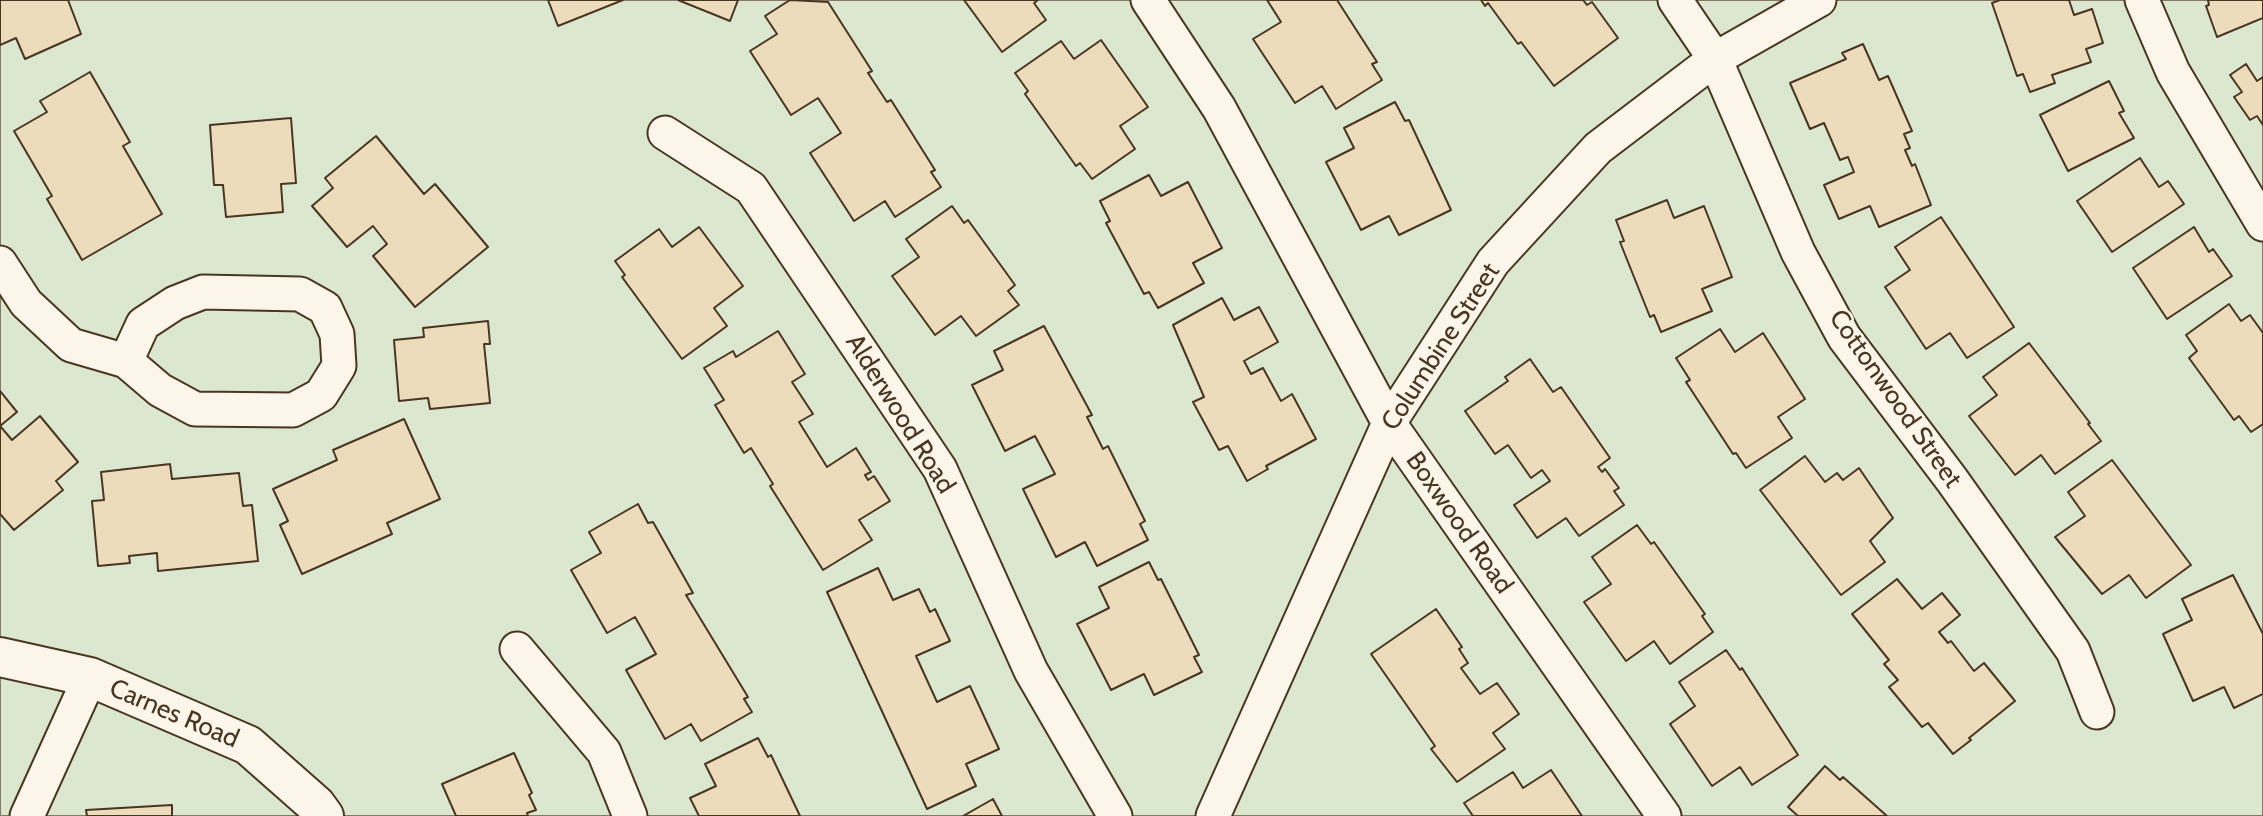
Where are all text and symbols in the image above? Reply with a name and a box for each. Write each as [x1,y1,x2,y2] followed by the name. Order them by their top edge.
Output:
[1375,258,1507,436] street label: Columbine Street
[1822,304,1968,494] street label: Cottonwood Street
[839,329,961,499] street label: Alderwood Road
[1399,446,1519,600] street label: Boxwood Road
[105,673,243,755] street label: Carnes Road

